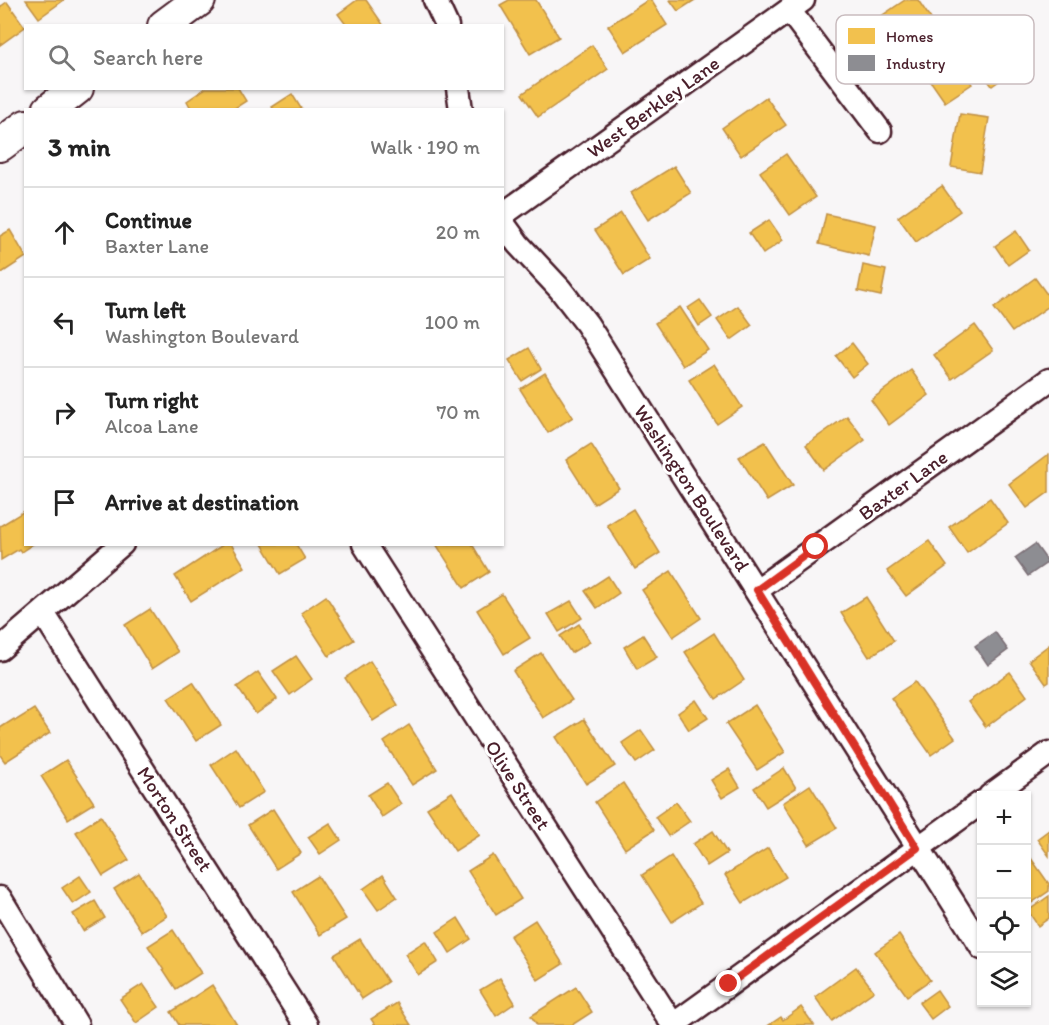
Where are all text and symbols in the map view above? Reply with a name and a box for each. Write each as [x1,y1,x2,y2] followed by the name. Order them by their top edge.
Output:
[836,15,1034,84] legend
[24,24,504,90] search box
[886,27,933,46] text: Homes
[45,41,78,74] icon: search
[93,44,203,71] text: Search here
[582,51,724,163] street label: West Berkley Lane
[886,54,946,73] text: Industry
[48,131,110,163] text: 3 min
[370,135,480,159] text: Walk · 190 m
[105,207,192,234] text: Continue
[48,216,81,249] icon: ahead
[436,220,480,244] text: 20 m
[105,234,209,258] text: Baxter Lane
[105,297,186,324] text: Turn left
[48,306,81,339] icon: left
[425,310,480,334] text: 100 m
[105,324,299,348] text: Washington Boulevard
[105,387,199,414] text: Turn right
[48,396,81,429] icon: right
[436,400,480,424] text: 70 m
[629,400,755,576] street label: Washington Boulevard
[105,414,199,438] text: Alcoa Lane
[854,445,952,525] street label: Baxter Lane
[48,486,81,519] icon: arrive
[105,489,299,516] text: Arrive at destination
[802,533,828,559] route start
[480,736,556,835] street label: Olive Street
[132,762,218,876] street label: Morton Street
[977,791,1031,1007] map controls
[977,791,1031,845] button: +
[977,845,1031,899] button: −
[977,899,1031,953] button: locate
[977,953,1031,1007] button: layers
[715,970,741,996] route end

